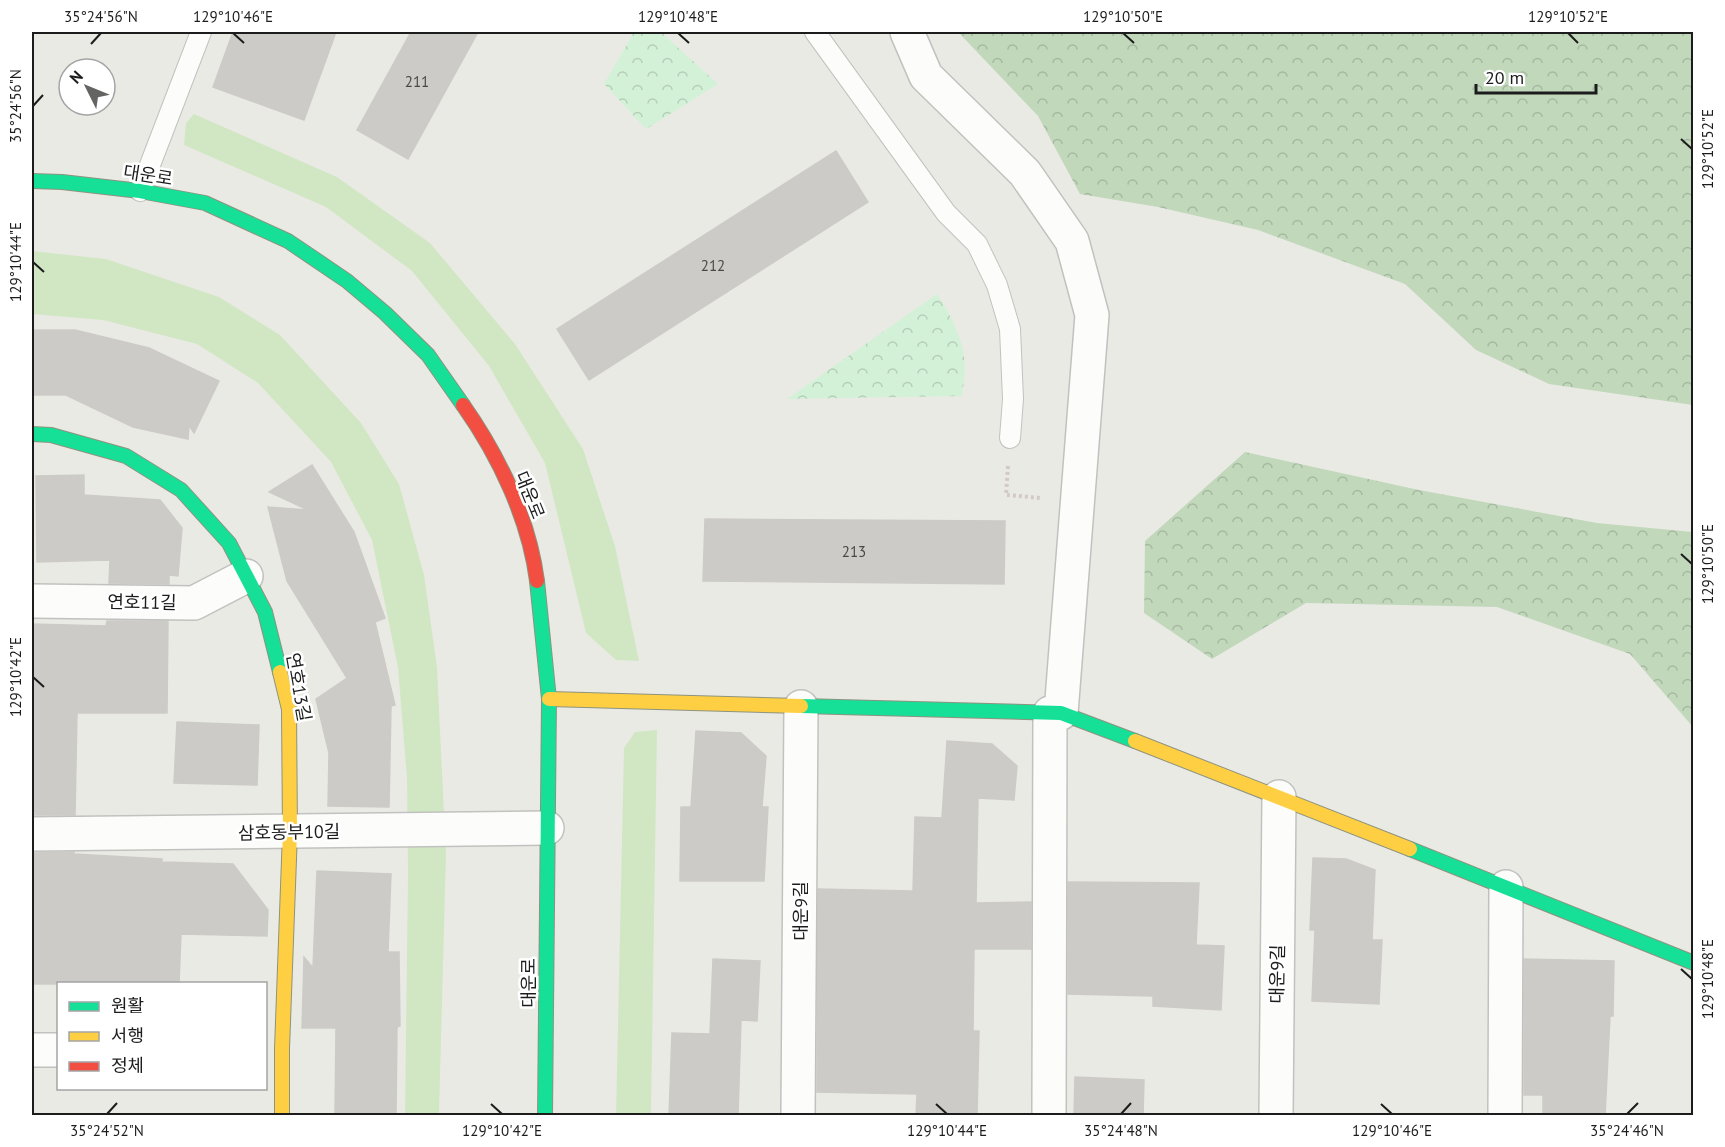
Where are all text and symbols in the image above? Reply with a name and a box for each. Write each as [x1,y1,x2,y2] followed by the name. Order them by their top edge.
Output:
[64,7,138,26] text: 35°24'56"N
[193,7,273,26] text: 129°10'46"E
[638,7,718,26] text: 129°10'48"E
[1083,7,1163,26] text: 129°10'50"E
[1528,7,1608,26] text: 129°10'52"E
[57,57,117,117] north arrow
[1476,57,1596,95] scale bar
[65,66,87,87] text: N
[1485,66,1524,89] text: 20 m
[6,69,25,143] text: 35°24'56"N
[405,72,429,91] house number: 211
[1698,109,1717,189] text: 129°10'52"E
[122,160,174,190] street label: 대운로
[6,222,25,302] text: 129°10'44"E
[701,256,725,275] house number: 212
[510,468,550,522] street label: 대운로
[1698,524,1717,604] text: 129°10'50"E
[842,542,866,561] house number: 213
[107,590,177,614] street label: 연호11길
[6,637,25,717] text: 129°10'42"E
[282,651,316,723] street label: 연호13길
[238,820,340,844] street label: 삼호동부10길
[789,881,812,941] street label: 대운9길
[1698,939,1717,1019] text: 129°10'48"E
[1265,944,1289,1004] street label: 대운9길
[517,958,540,1008] street label: 대운로
[57,982,267,1090] legend
[111,994,144,1017] text: 원활
[111,1024,144,1047] text: 서행
[111,1054,144,1077] text: 정체
[70,1121,144,1140] text: 35°24'52"N
[462,1121,542,1140] text: 129°10'42"E
[907,1121,987,1140] text: 129°10'44"E
[1084,1121,1158,1140] text: 35°24'48"N
[1352,1121,1432,1140] text: 129°10'46"E
[1590,1121,1664,1140] text: 35°24'46"N

